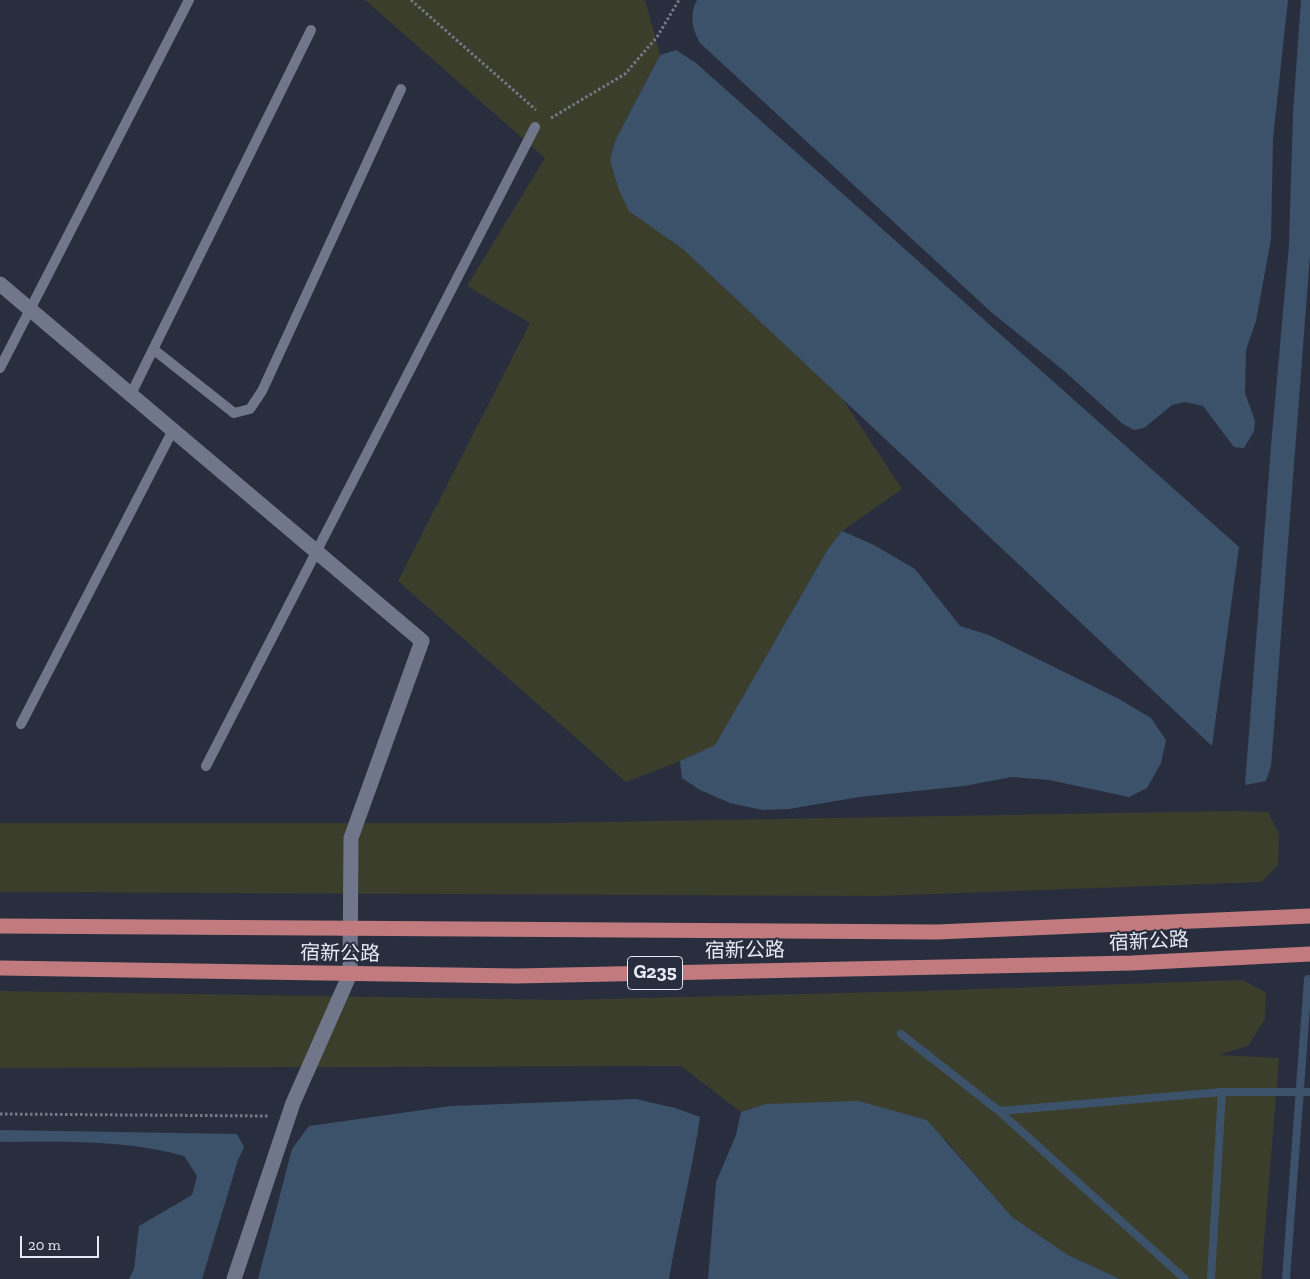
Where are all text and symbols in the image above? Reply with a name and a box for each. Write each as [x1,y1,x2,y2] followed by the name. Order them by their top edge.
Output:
[1108,928,1190,956] street label: 宿新公路
[705,938,785,964] street label: 宿新公路
[300,941,380,967] street label: 宿新公路
[628,956,682,990] road number: G235
[22,1226,101,1258] scale bar
[28,1236,61,1254] text: 20 m

